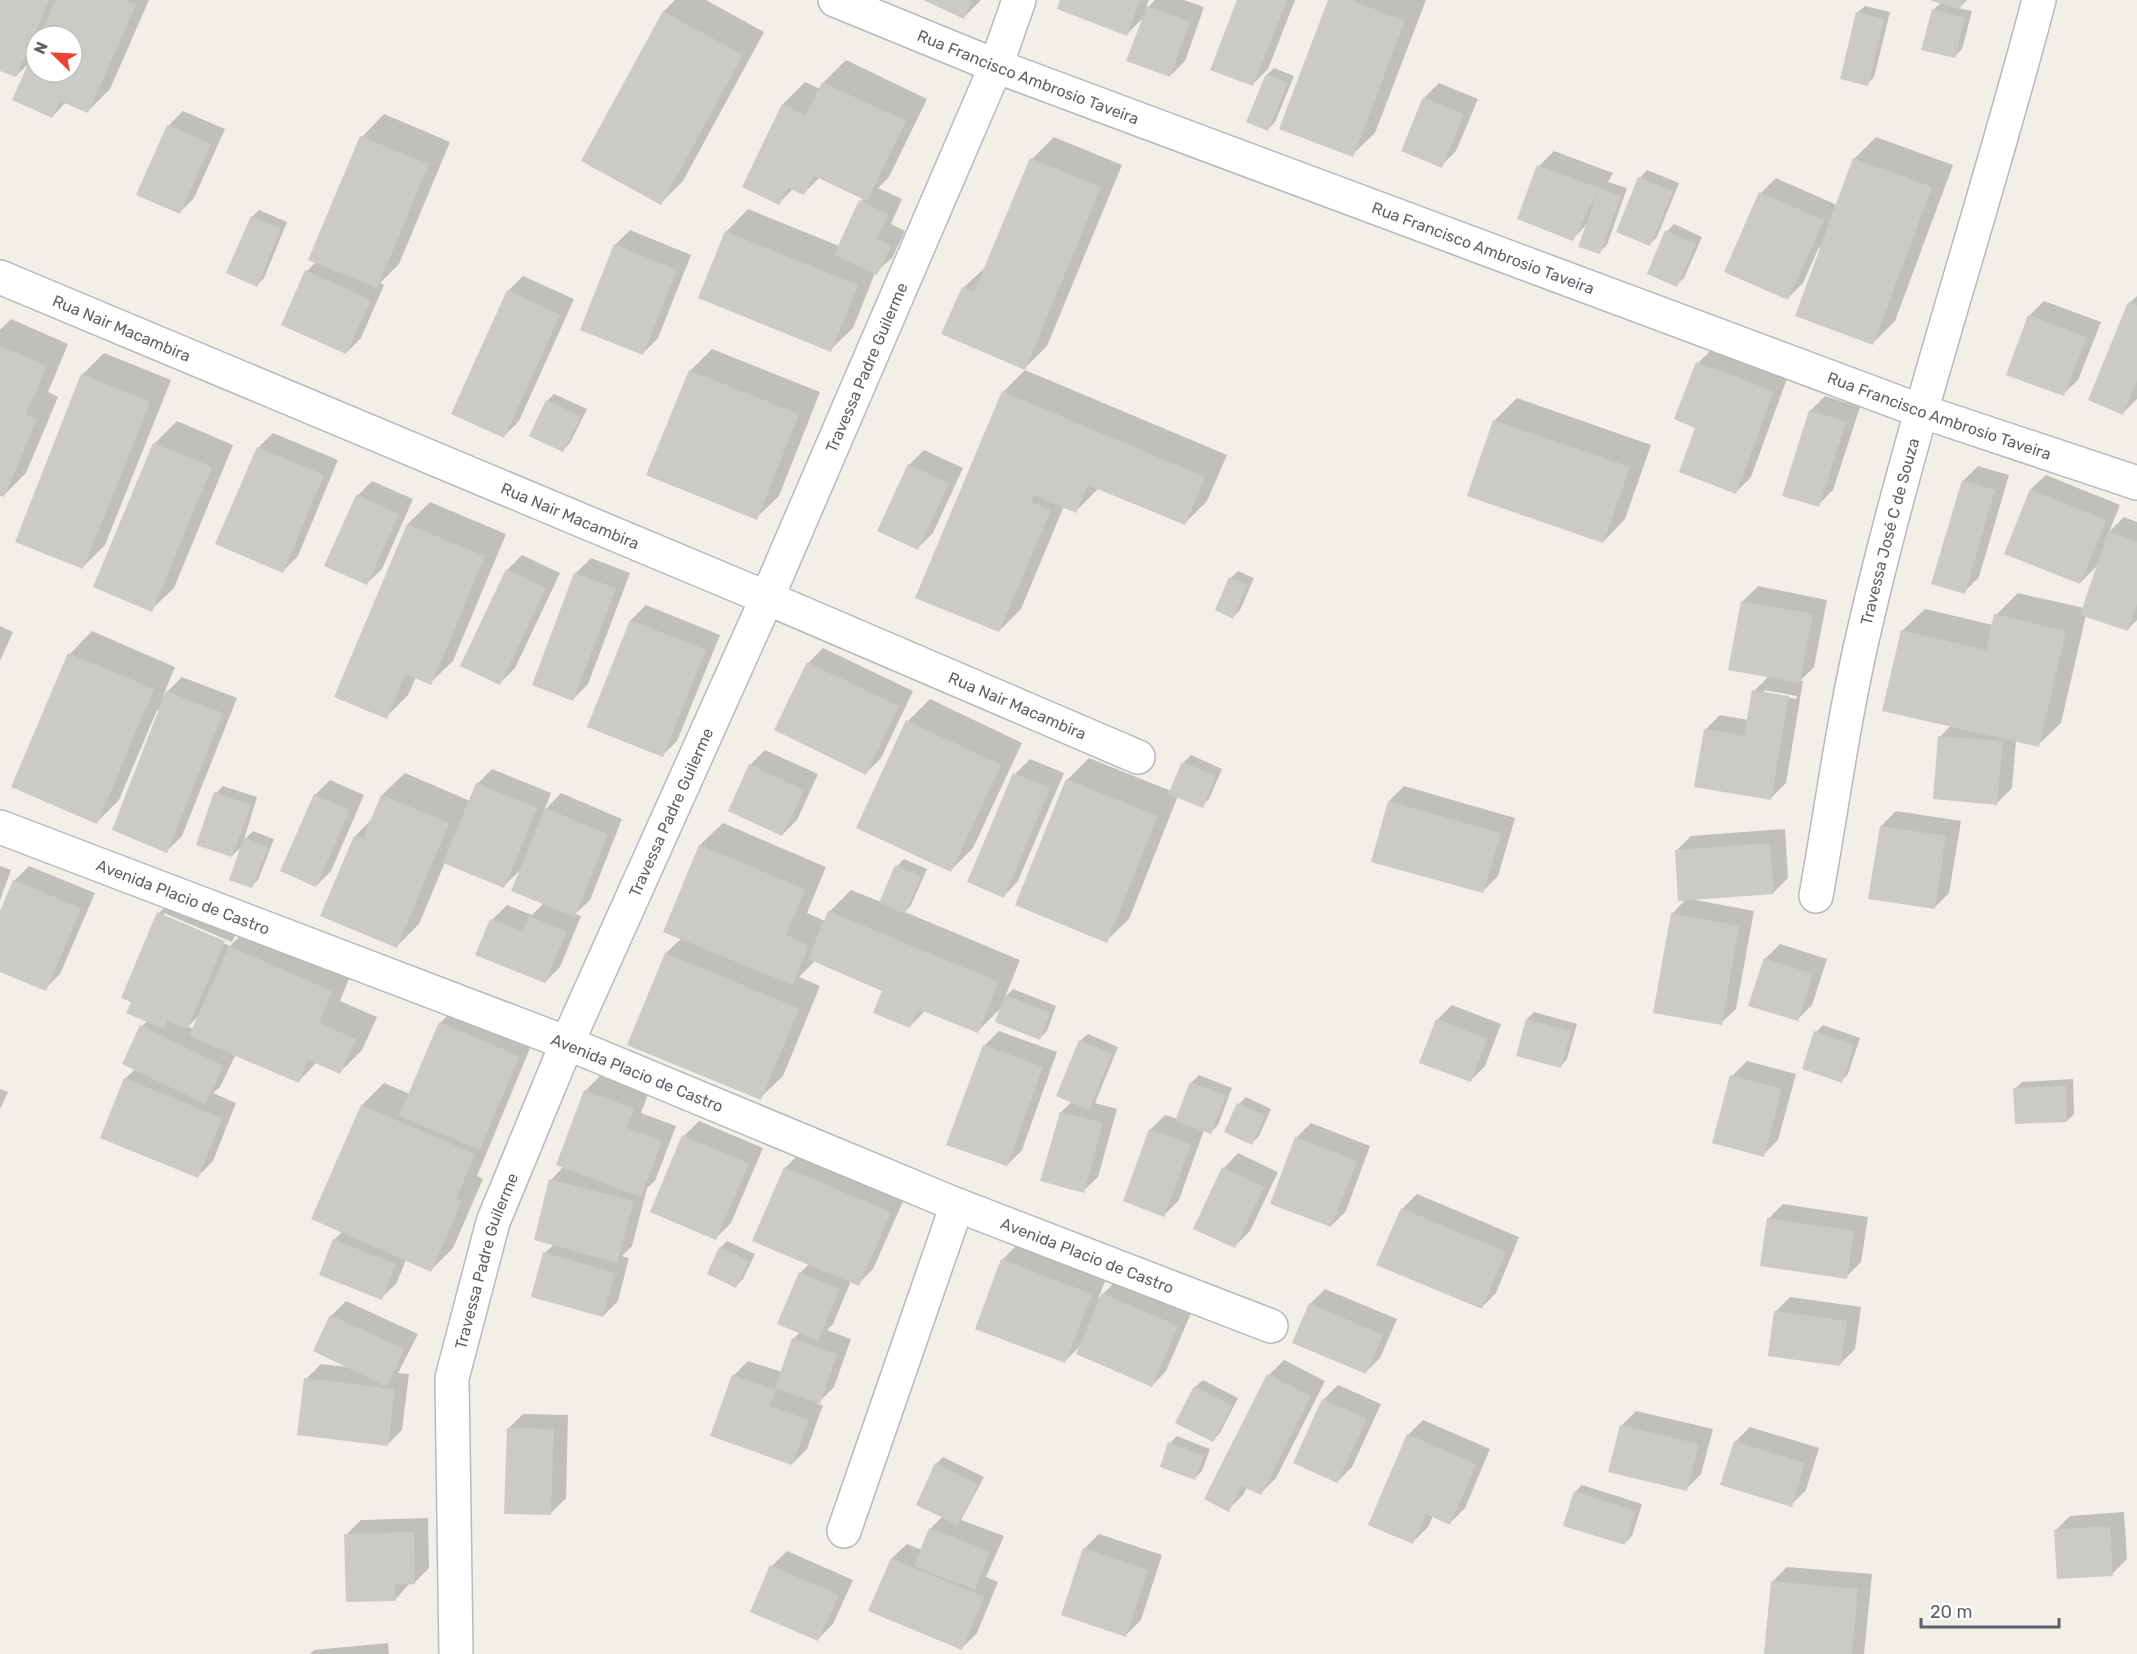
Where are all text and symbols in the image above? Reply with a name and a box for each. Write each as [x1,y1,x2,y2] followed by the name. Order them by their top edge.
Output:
[24,24,84,84] north arrow
[915,25,1142,128] street label: Rua Francisco Ambrosio Taveira
[30,39,52,57] text: N
[1369,198,1597,298] street label: Rua Francisco Ambrosio Taveira
[821,279,911,455] street label: Travessa Padre Guilerme
[50,291,194,365] street label: Rua Nair Macambira
[1825,367,2054,463] street label: Rua Francisco Ambrosio Taveira
[1856,436,1923,627] street label: Travessa José C de Souza
[498,478,642,553] street label: Rua Nair Macambira
[946,667,1089,743] street label: Rua Nair Macambira
[624,725,717,900] street label: Travessa Padre Guilerme
[94,855,272,938] street label: Avenida Placio de Castro
[548,1030,726,1116] street label: Avenida Placio de Castro
[451,1170,522,1351] street label: Travessa Padre Guilerme
[998,1213,1177,1297] street label: Avenida Placio de Castro
[1921,1591,2059,1629] scale bar
[1930,1601,1972,1623] text: 20 m

